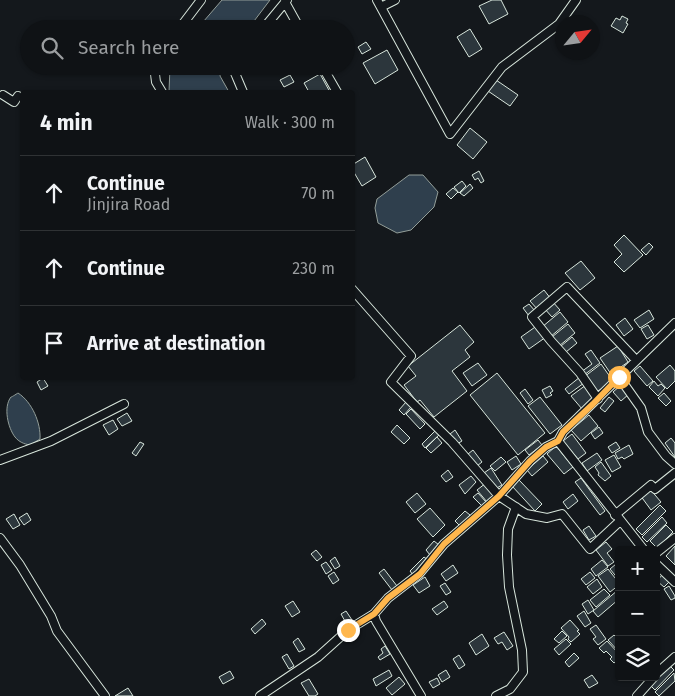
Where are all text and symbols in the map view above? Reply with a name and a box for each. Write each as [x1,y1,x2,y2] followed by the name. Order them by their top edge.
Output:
[555,15,600,60] north arrow
[20,20,355,75] search box
[38,34,66,62] icon: search
[78,36,179,59] text: Search here
[40,110,93,136] text: 4 min
[245,113,335,132] text: Walk · 300 m
[87,172,165,195] text: Continue
[40,179,68,207] icon: ahead
[301,184,335,203] text: 70 m
[87,195,170,214] text: Jinjira Road
[40,254,68,282] icon: ahead
[87,257,165,280] text: Continue
[292,259,335,278] text: 230 m
[40,329,68,357] icon: arrive
[87,332,266,355] text: Arrive at destination
[608,366,631,389] route start
[615,546,660,681] map controls
[615,546,660,591] button: +
[615,591,660,636] button: −
[337,619,360,642] route end
[615,636,660,681] button: layers

